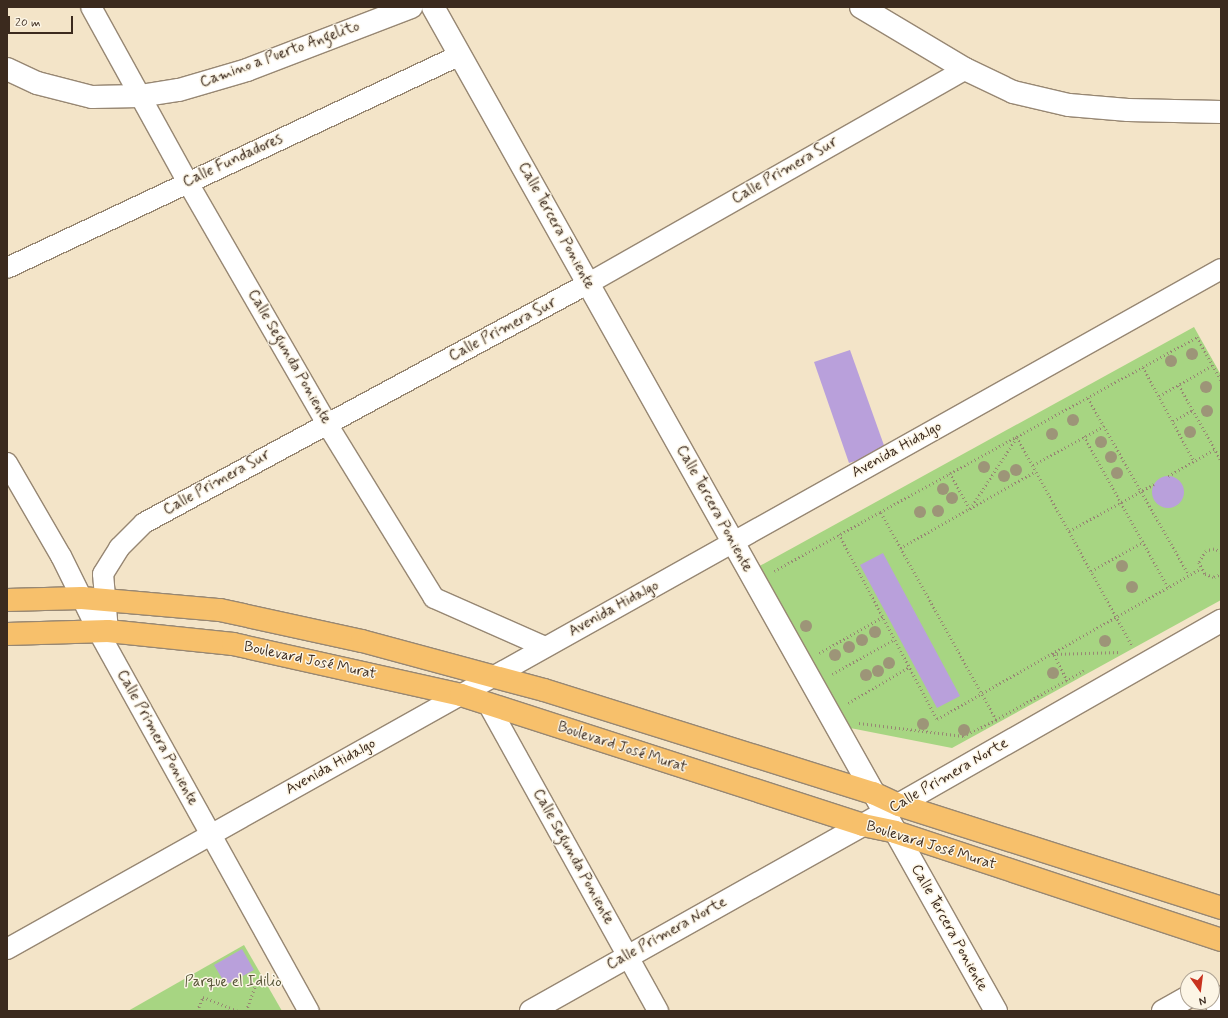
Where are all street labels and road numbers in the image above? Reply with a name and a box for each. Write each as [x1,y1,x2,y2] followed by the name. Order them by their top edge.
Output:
[198,18,362,92] street label: Camino a Puerto Angelito
[181,130,285,192] street label: Calle Fundadores
[729,134,841,208] street label: Calle Primera Sur
[512,157,600,295] street label: Calle Tercera Poniente
[242,285,336,429] street label: Calle Segunda Poniente
[446,294,560,366] street label: Calle Primera Sur
[850,418,944,482] street label: Avenida Hidalgo
[670,440,758,578] street label: Calle Tercera Poniente
[161,446,273,520] street label: Calle Primera Sur
[567,577,661,641] street label: Avenida Hidalgo
[242,638,378,684] street label: Boulevard José Murat
[111,665,203,811] street label: Calle Primera Poniente
[555,719,689,777] street label: Boulevard José Murat
[284,735,378,799] street label: Avenida Hidalgo
[887,735,1011,817] street label: Calle Primera Norte
[527,784,619,930] street label: Calle Segunda Poniente
[864,818,998,874] street label: Boulevard José Murat
[905,859,993,997] street label: Calle Tercera Poniente
[605,894,729,974] street label: Calle Primera Norte

